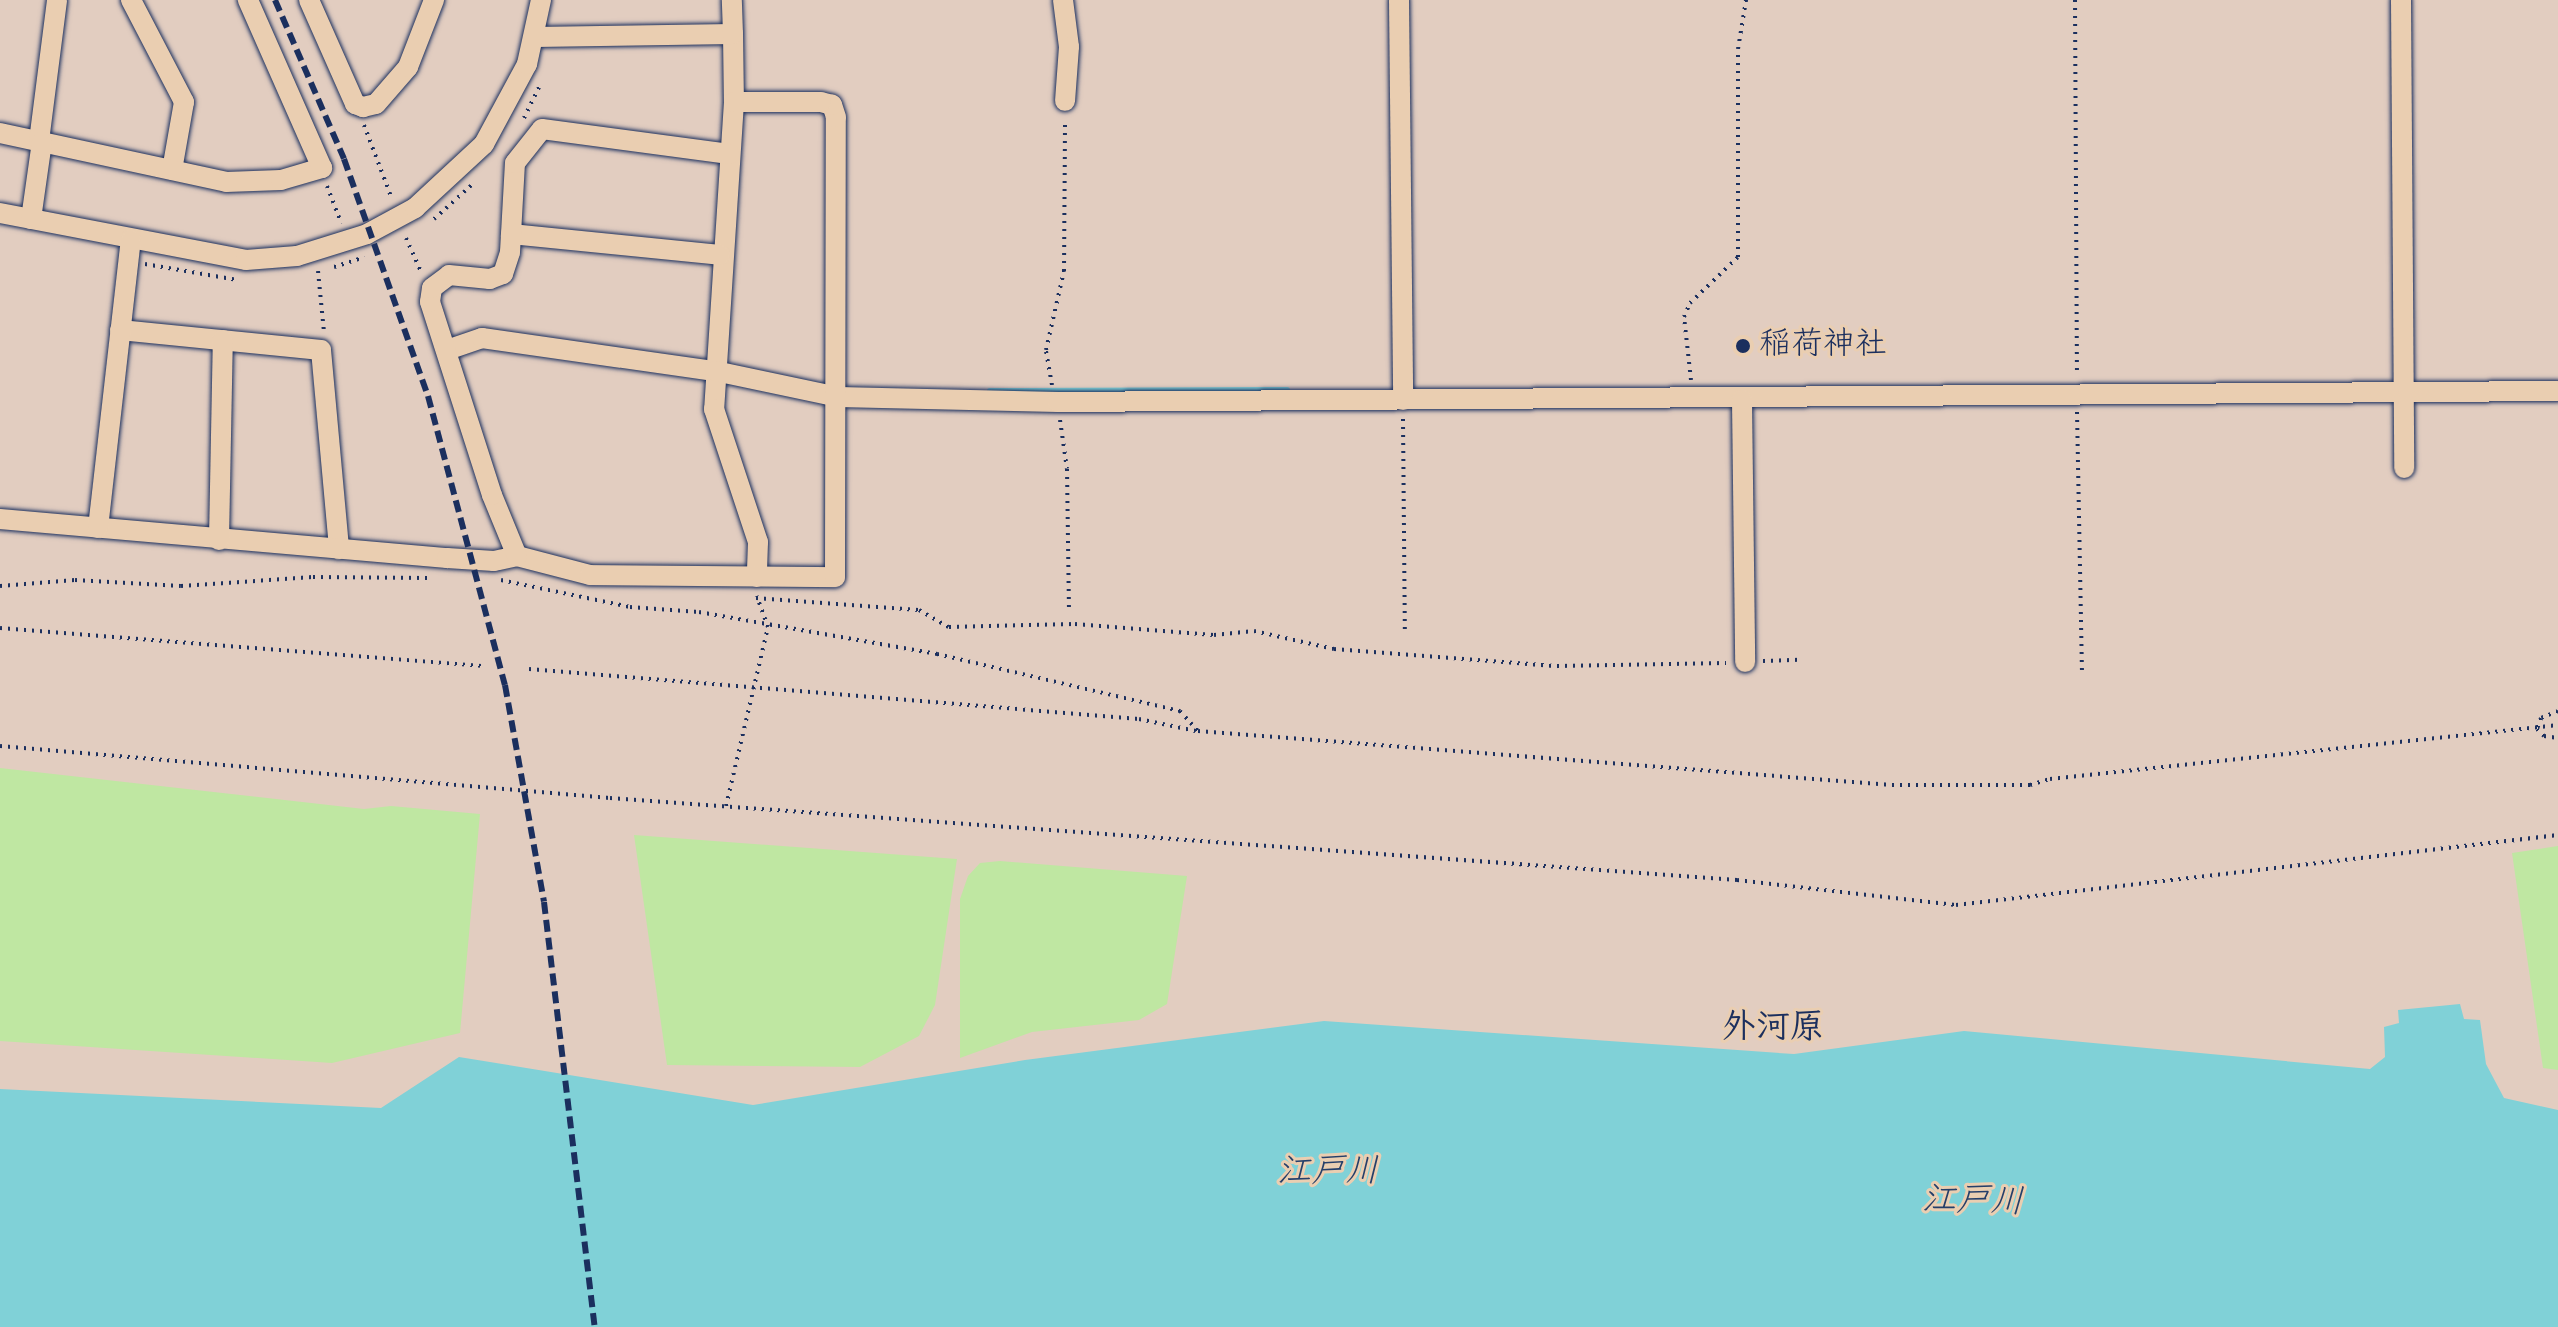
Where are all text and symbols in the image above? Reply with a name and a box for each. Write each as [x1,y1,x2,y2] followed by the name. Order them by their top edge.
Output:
[1759,327,1887,365] place label: 稲荷神社
[1734,337,1752,355] marker: 稲荷神社
[1722,1010,1824,1050] district label: 外河原
[1277,1154,1379,1194] water label: 江戸川
[1921,1181,2025,1225] water label: 江戸川

